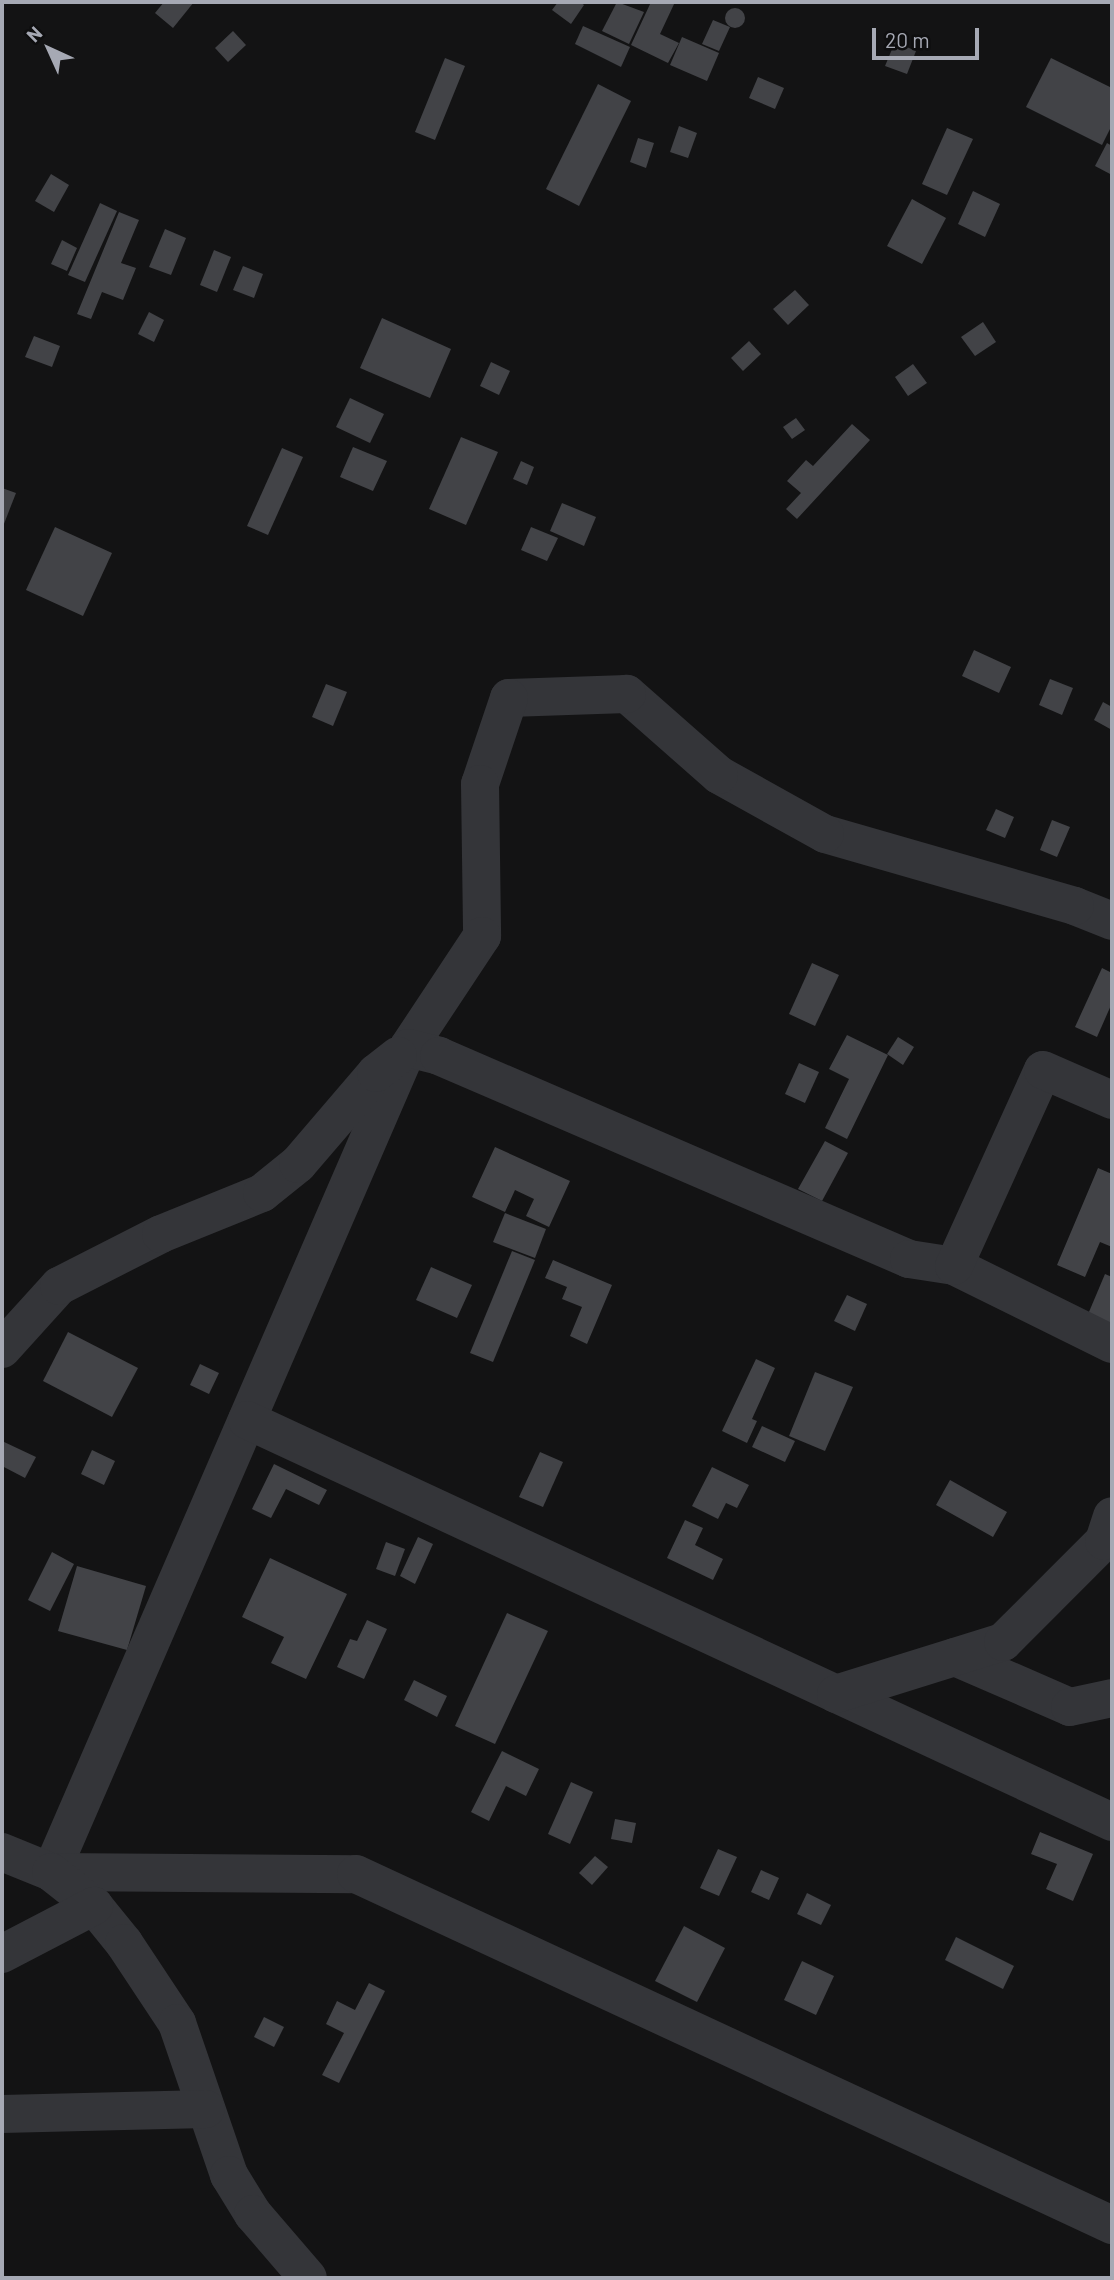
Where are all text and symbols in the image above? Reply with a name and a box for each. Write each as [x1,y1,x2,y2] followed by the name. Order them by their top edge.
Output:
[14,14,84,84] north arrow
[876,14,983,58] scale bar
[21,21,46,46] text: N
[885,27,930,52] text: 20 m

